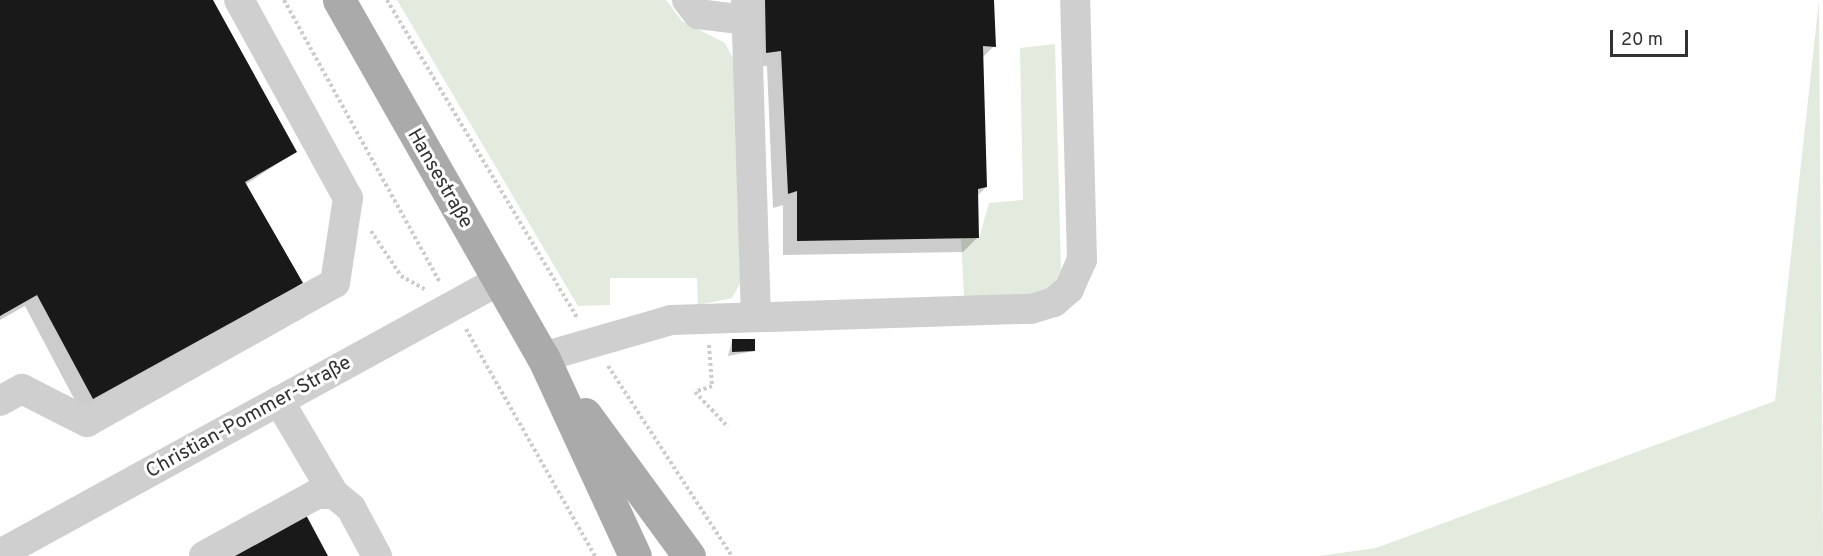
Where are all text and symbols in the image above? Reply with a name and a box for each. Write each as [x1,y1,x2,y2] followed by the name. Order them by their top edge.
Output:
[1613,18,1691,56] scale bar
[1621,29,1663,52] text: 20 m
[401,125,477,233] street label: Hansestraße
[142,352,356,484] street label: Christian-Pommer-Straße

